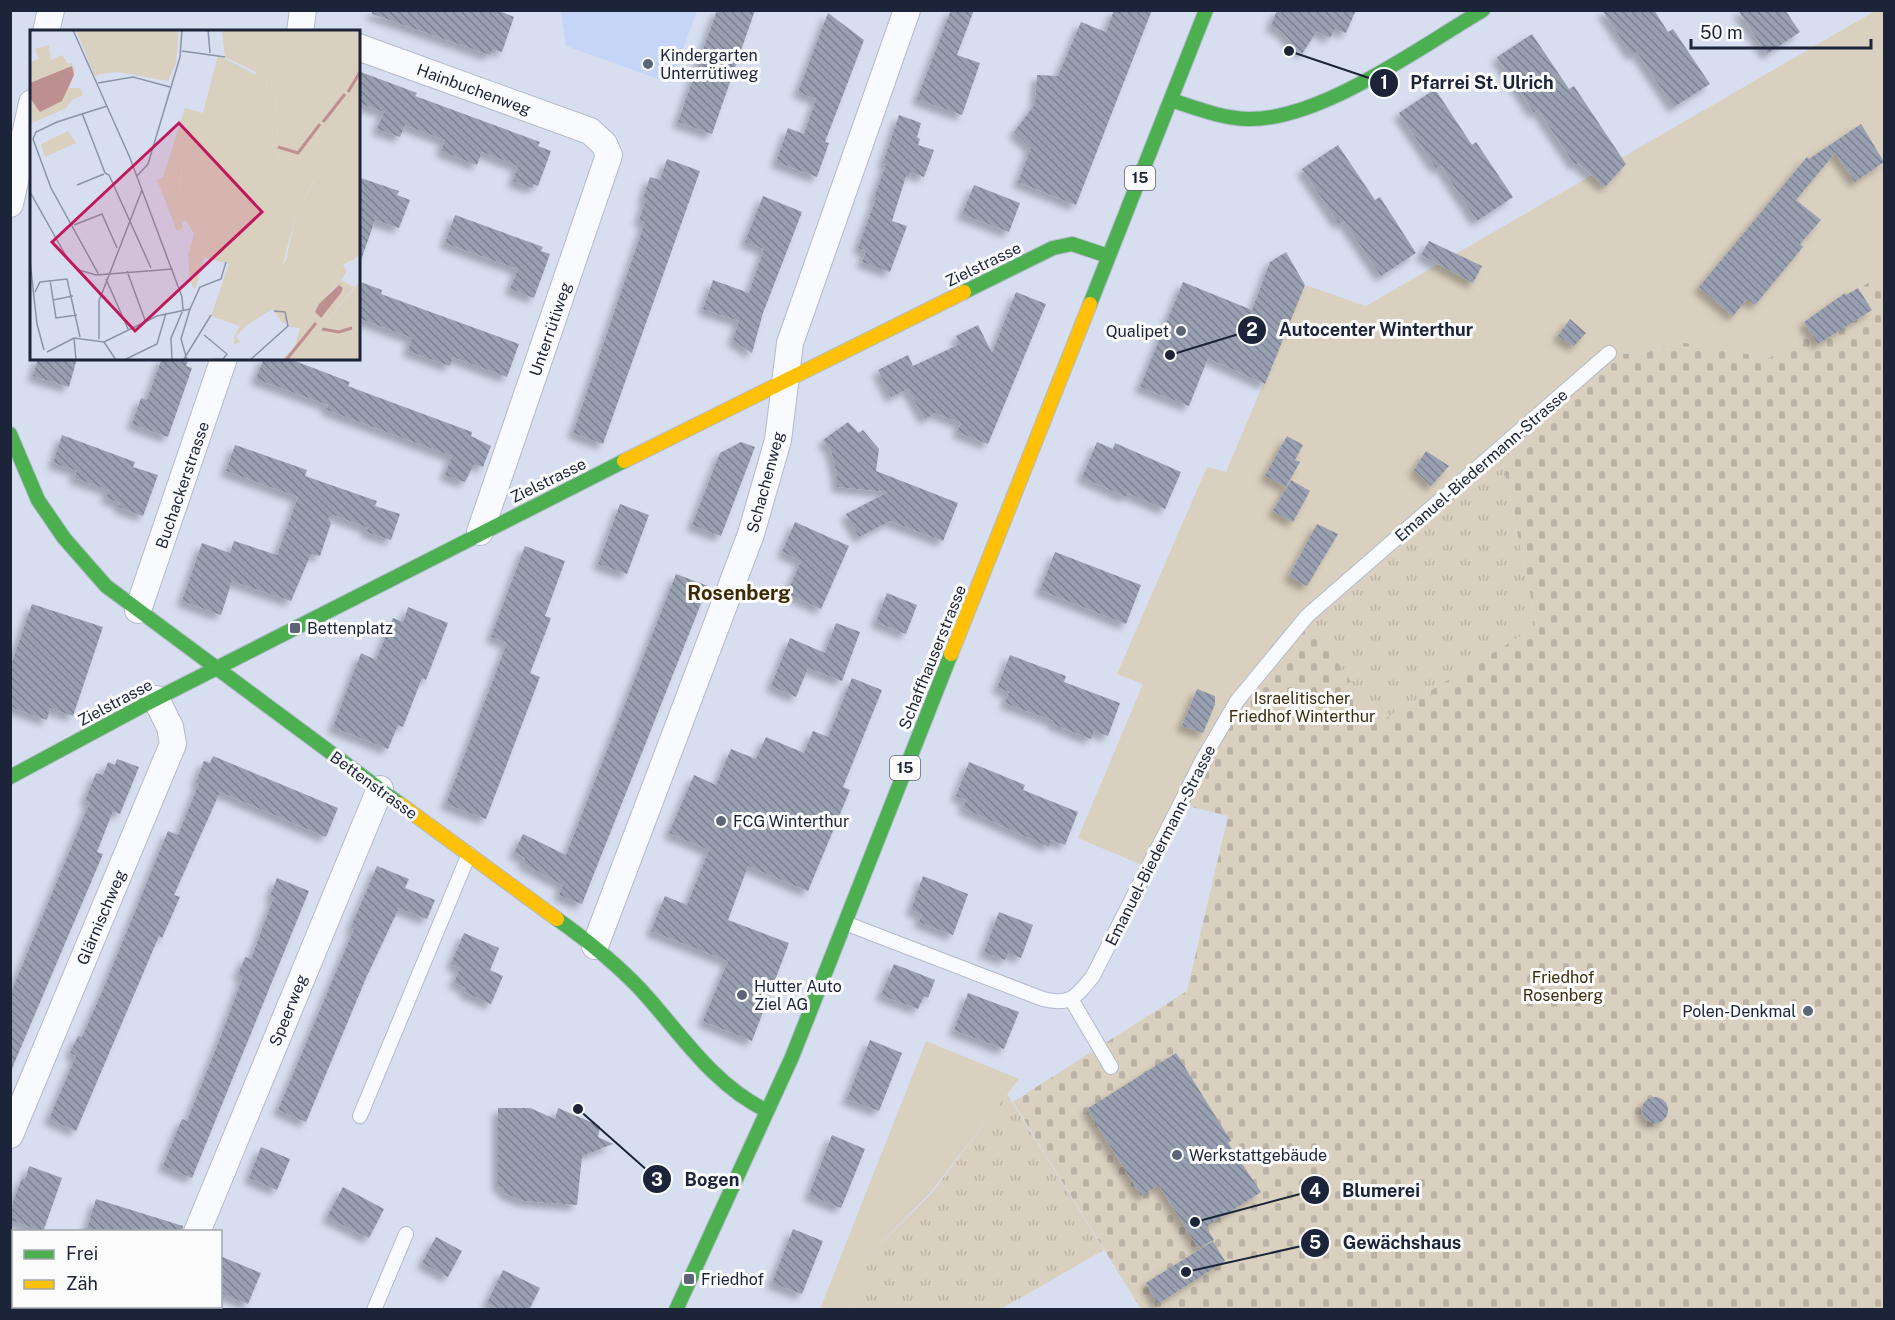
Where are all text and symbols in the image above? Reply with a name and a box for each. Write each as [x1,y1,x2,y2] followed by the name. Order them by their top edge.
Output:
[1691,12,1871,50] scale bar
[1700,22,1743,43] text: 50 m
[30,30,360,360] inset map
[660,46,758,83] place label: Kindergarten Unterrütiweg
[641,57,655,71] marker: Kindergarten Unterrütiweg
[414,60,534,119] street label: Hainbuchenweg
[1369,65,1566,101] callout: Pfarrei St. Ulrich
[1380,72,1388,93] text: 1
[1410,72,1554,93] text: Pfarrei St. Ulrich
[1125,166,1155,190] road number: 15
[942,238,1024,291] street label: Zielstrasse
[525,279,575,379] street label: Unterrütiweg
[1237,312,1486,348] callout: Autocenter Winterthur
[1246,319,1258,340] text: 2
[1279,319,1474,340] text: Autocenter Winterthur
[1106,322,1169,341] place label: Qualipet
[1174,324,1188,338] marker: Qualipet
[1391,385,1572,546] street label: Emanuel-Biedermann-Strasse
[152,419,213,551] street label: Buchackerstrasse
[743,429,788,535] street label: Schachenweg
[507,454,589,507] street label: Zielstrasse
[687,581,791,605] district label: Rosenberg
[895,582,970,732] street label: Schaffhauserstrasse
[307,619,393,638] place label: Bettenplatz
[288,621,302,635] marker: Bettenplatz
[75,675,156,730] street label: Zielstrasse
[1229,689,1375,726] park label: Israelitischer Friedhof Winterthur
[1101,742,1219,949] street label: Emanuel-Biedermann-Strasse
[326,747,421,823] street label: Bettenstrasse
[890,756,920,780] road number: 15
[733,812,849,831] place label: FCG Winterthur
[714,814,728,828] marker: FCG Winterthur
[73,867,130,968] street label: Glärnischweg
[1523,968,1603,1005] park label: Friedhof Rosenberg
[265,971,312,1049] street label: Speerweg
[754,977,842,1014] place label: Hutter Auto Ziel AG
[735,988,749,1002] marker: Hutter Auto Ziel AG
[1682,1002,1796,1021] place label: Polen-Denkmal
[1801,1004,1815,1018] marker: Polen-Denkmal
[1189,1146,1327,1165] place label: Werkstattgebäude
[1170,1148,1184,1162] marker: Werkstattgebäude
[642,1161,751,1197] callout: Bogen
[651,1169,663,1190] text: 3
[685,1169,739,1190] text: Bogen
[1300,1172,1432,1208] callout: Blumerei
[1309,1180,1321,1201] text: 4
[1342,1180,1420,1201] text: Blumerei
[1300,1225,1473,1261] callout: Gewächshaus
[12,1230,222,1308] legend
[1309,1232,1321,1253] text: 5
[1343,1232,1461,1253] text: Gewächshaus
[66,1243,98,1264] text: Frei
[701,1270,764,1289] place label: Friedhof
[682,1272,696,1286] marker: Friedhof
[66,1273,98,1294] text: Zäh

